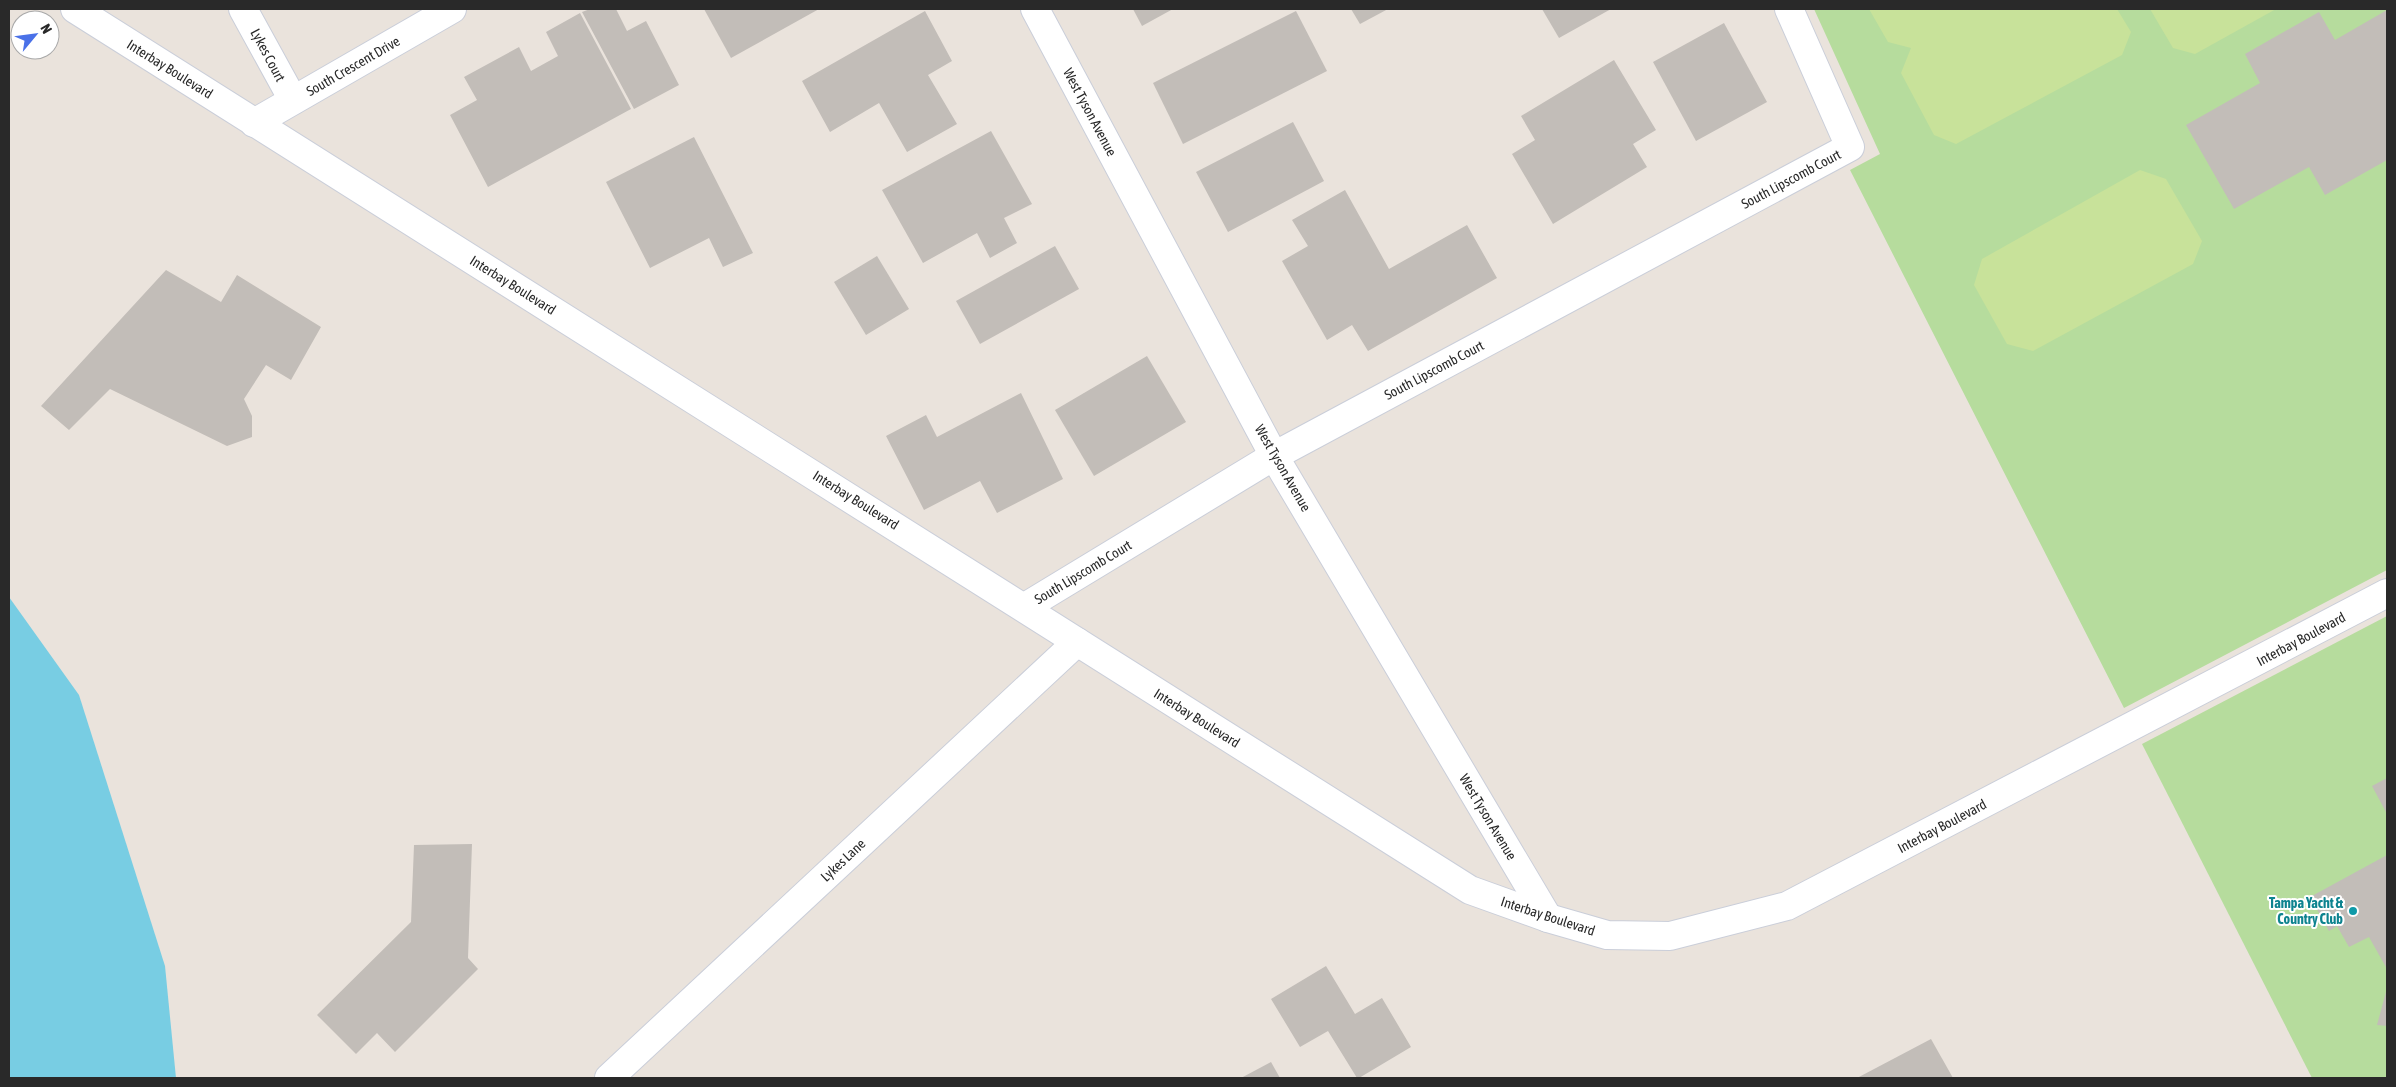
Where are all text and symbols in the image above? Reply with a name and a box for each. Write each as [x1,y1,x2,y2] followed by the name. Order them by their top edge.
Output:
[10,10,60,60] north arrow
[37,21,55,36] text: N
[247,26,289,84] street label: Lykes Court
[303,33,403,99] street label: South Crescent Drive
[124,36,216,102] street label: Interbay Boulevard
[1060,65,1120,159] street label: West Tyson Avenue
[1739,146,1843,212] street label: South Lipscomb Court
[467,252,559,318] street label: Interbay Boulevard
[1382,337,1486,403] street label: South Lipscomb Court
[1252,422,1314,514] street label: West Tyson Avenue
[810,467,902,533] street label: Interbay Boulevard
[1032,537,1134,607] street label: South Lipscomb Court
[2254,609,2348,669] street label: Interbay Boulevard
[1151,685,1243,751] street label: Interbay Boulevard
[1456,771,1520,863] street label: West Tyson Avenue
[1895,796,1989,856] street label: Interbay Boulevard
[817,835,869,885] street label: Lykes Lane
[1499,893,1597,939] street label: Interbay Boulevard
[2269,895,2344,927] place label: Tampa Yacht & Country Club
[2347,905,2359,917] marker: Tampa Yacht & Country Club

